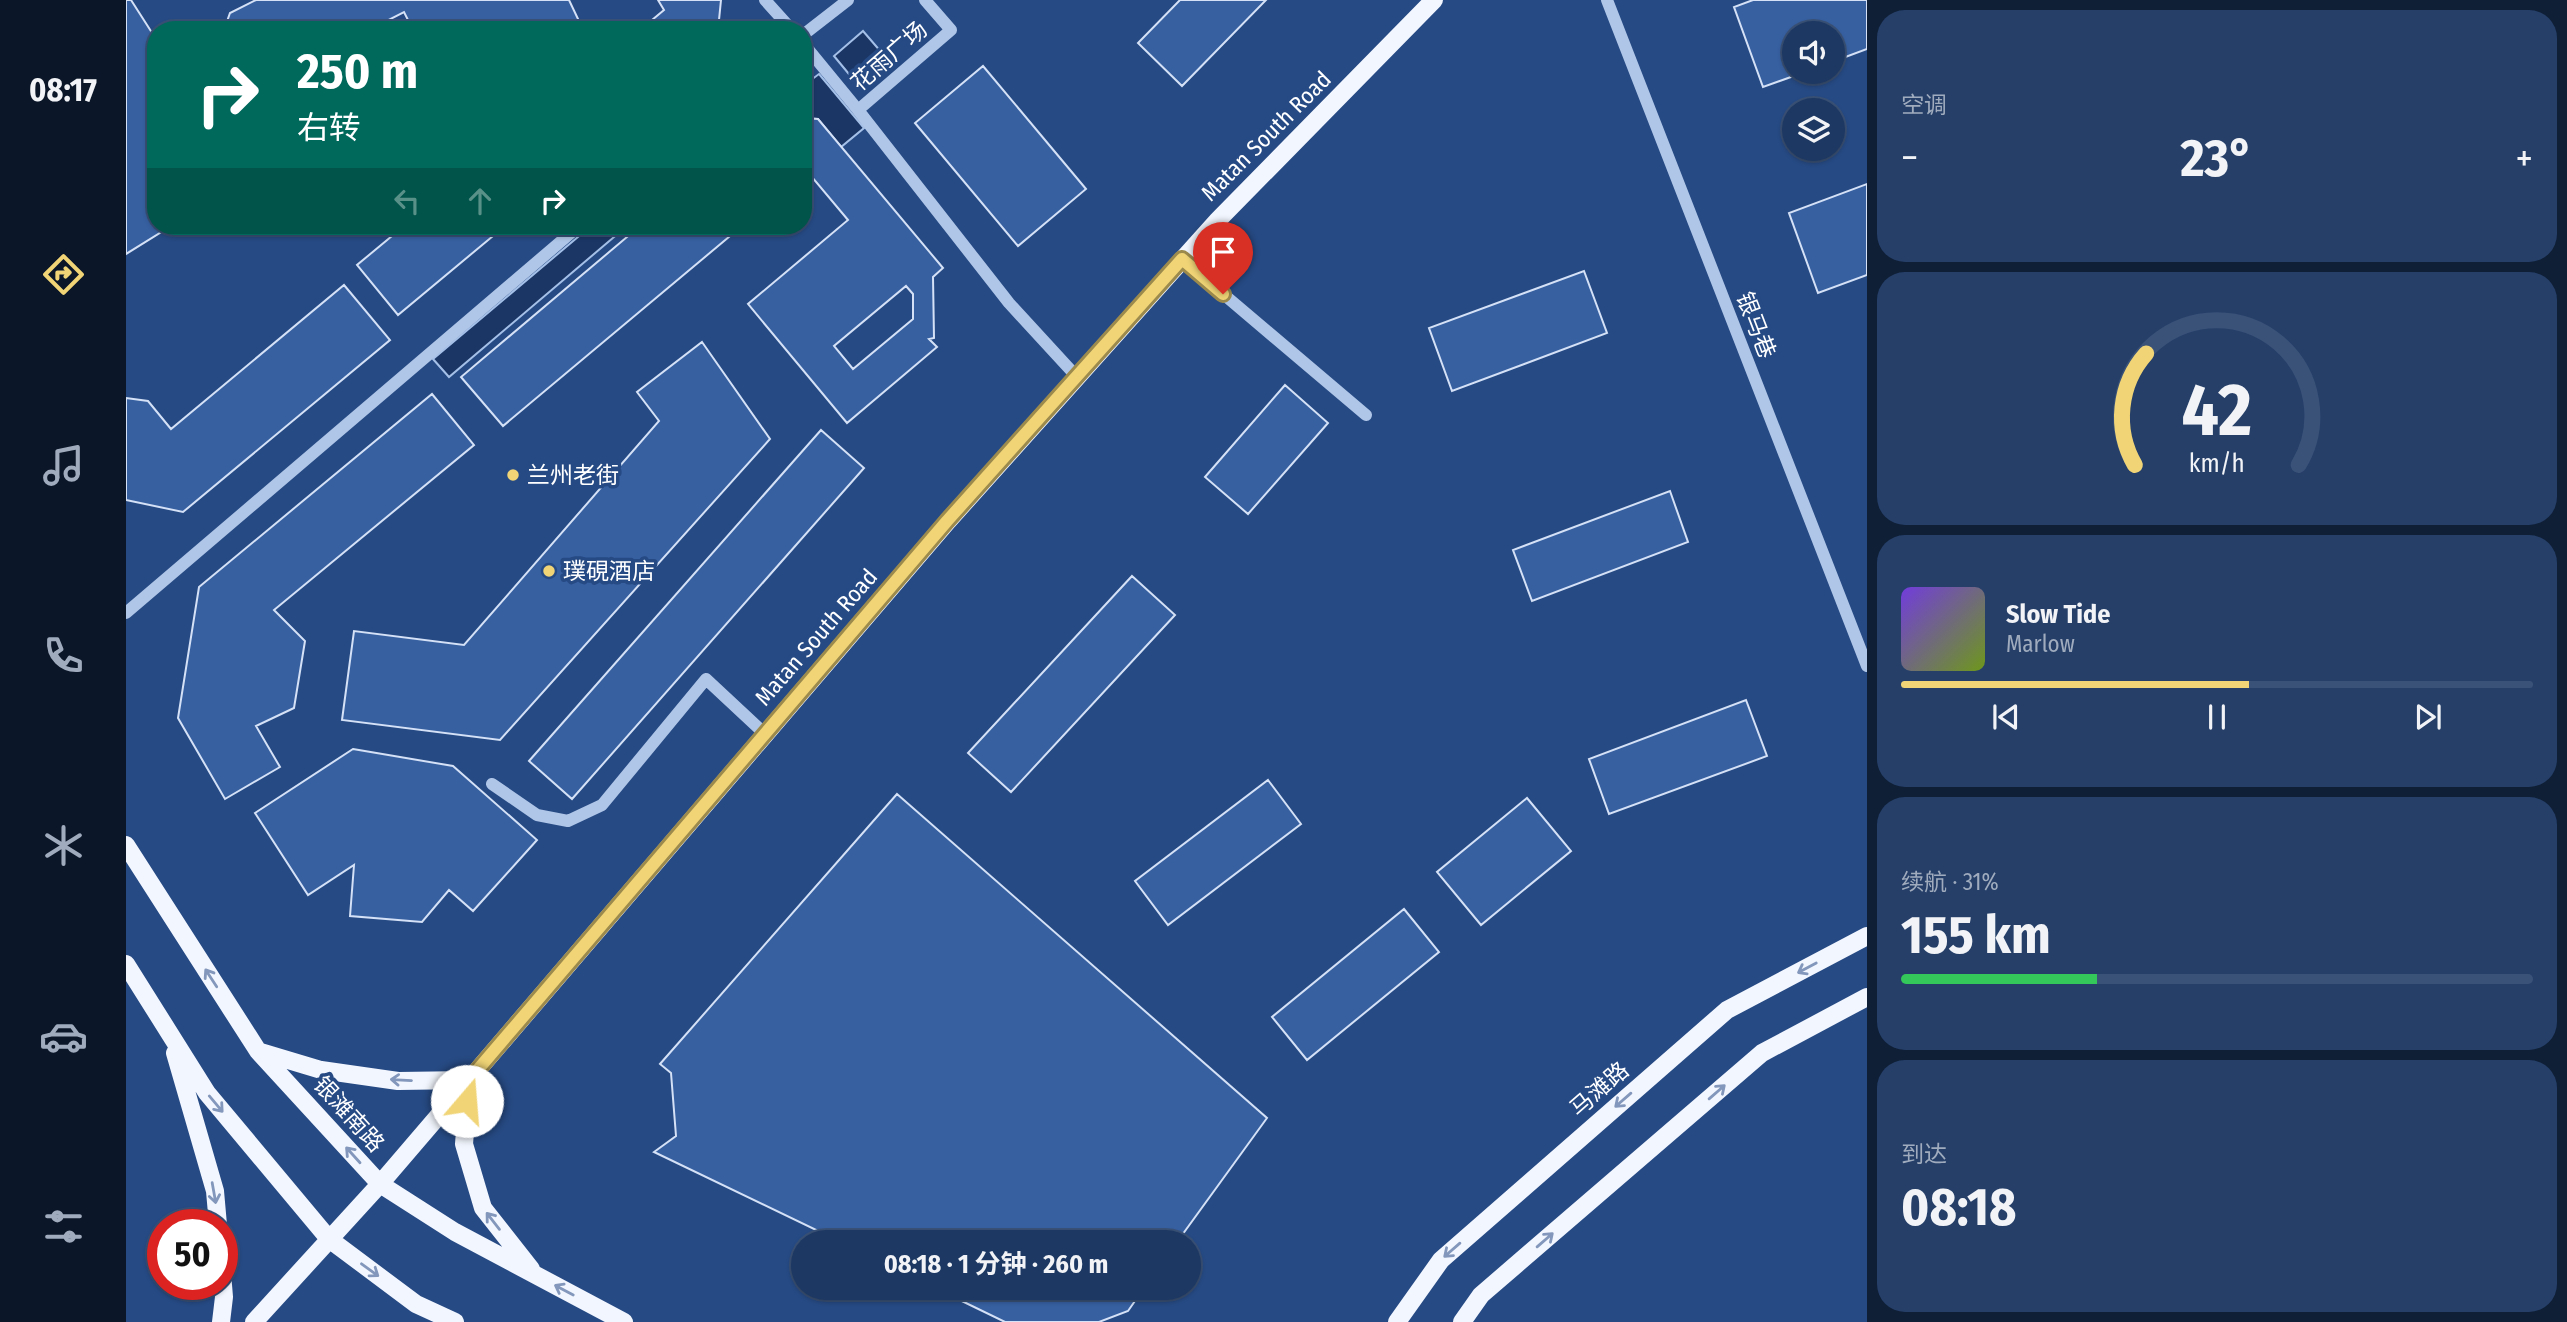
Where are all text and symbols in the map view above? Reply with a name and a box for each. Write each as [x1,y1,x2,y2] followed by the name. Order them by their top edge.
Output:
[845,15,933,97] street label: 花雨广场
[1782,21,1845,161] map controls
[1782,21,1845,84] button: sound
[297,42,418,101] text: 250 m
[182,49,273,140] icon: right
[1195,65,1337,207] street label: Matan South Road
[29,71,97,109] text: 08:17
[1901,91,1947,119] text: 空调
[1782,98,1845,161] button: layers
[297,109,361,147] text: 右转
[2180,127,2253,190] text: 23°
[1901,135,1918,181] text: −
[2516,135,2533,181] text: +
[388,182,426,220] icon: left
[461,182,499,220] icon: ahead
[534,182,572,220] icon: right
[1193,222,1253,294] pin
[1204,233,1242,271] icon: arrive
[39,250,88,299] icon: directions
[1731,288,1781,362] street label: 银马巷
[2182,367,2252,454] text: 42
[39,441,88,490] icon: music
[2189,448,2245,478] text: km/h
[527,461,619,489] place label: 兰州老街
[505,467,521,483] marker: 兰州老街
[563,557,655,585] place label: 璞硯酒店
[541,563,557,579] marker: 璞硯酒店
[749,563,883,711] street label: Matan South Road
[2006,599,2110,630] text: Slow Tide
[2006,630,2075,658] text: Marlow
[39,631,88,680] icon: phone
[1987,698,2025,736] icon: previous
[2198,698,2236,736] icon: pause
[2409,698,2447,736] icon: next
[39,821,88,870] icon: climate
[1901,868,1999,896] text: 续航 · 31%
[1901,904,2051,967] text: 155 km
[1797,961,1817,975] one-way arrow
[204,968,218,988] one-way arrow
[39,1012,88,1061] icon: car
[1564,1056,1634,1122] street label: 马滩路
[430,1064,504,1138] position arrow
[308,1070,390,1158] street label: 银滩南路
[390,1074,413,1087] one-way arrow
[1708,1084,1726,1100] one-way arrow
[1615,1092,1633,1108] one-way arrow
[208,1094,224,1112] one-way arrow
[1901,1140,1947,1168] text: 到达
[345,1146,361,1164] one-way arrow
[1901,1176,2016,1239] text: 08:18
[208,1181,221,1204] one-way arrow
[39,1202,88,1251] icon: filters
[147,1209,238,1300] speed limit sign: 50
[485,1212,500,1230] one-way arrow
[1535,1232,1553,1248] one-way arrow
[1443,1242,1461,1258] one-way arrow
[884,1249,1108,1280] text: 08:18 · 1 分钟 · 260 m
[360,1262,379,1277] one-way arrow
[554,1283,575,1296] one-way arrow

